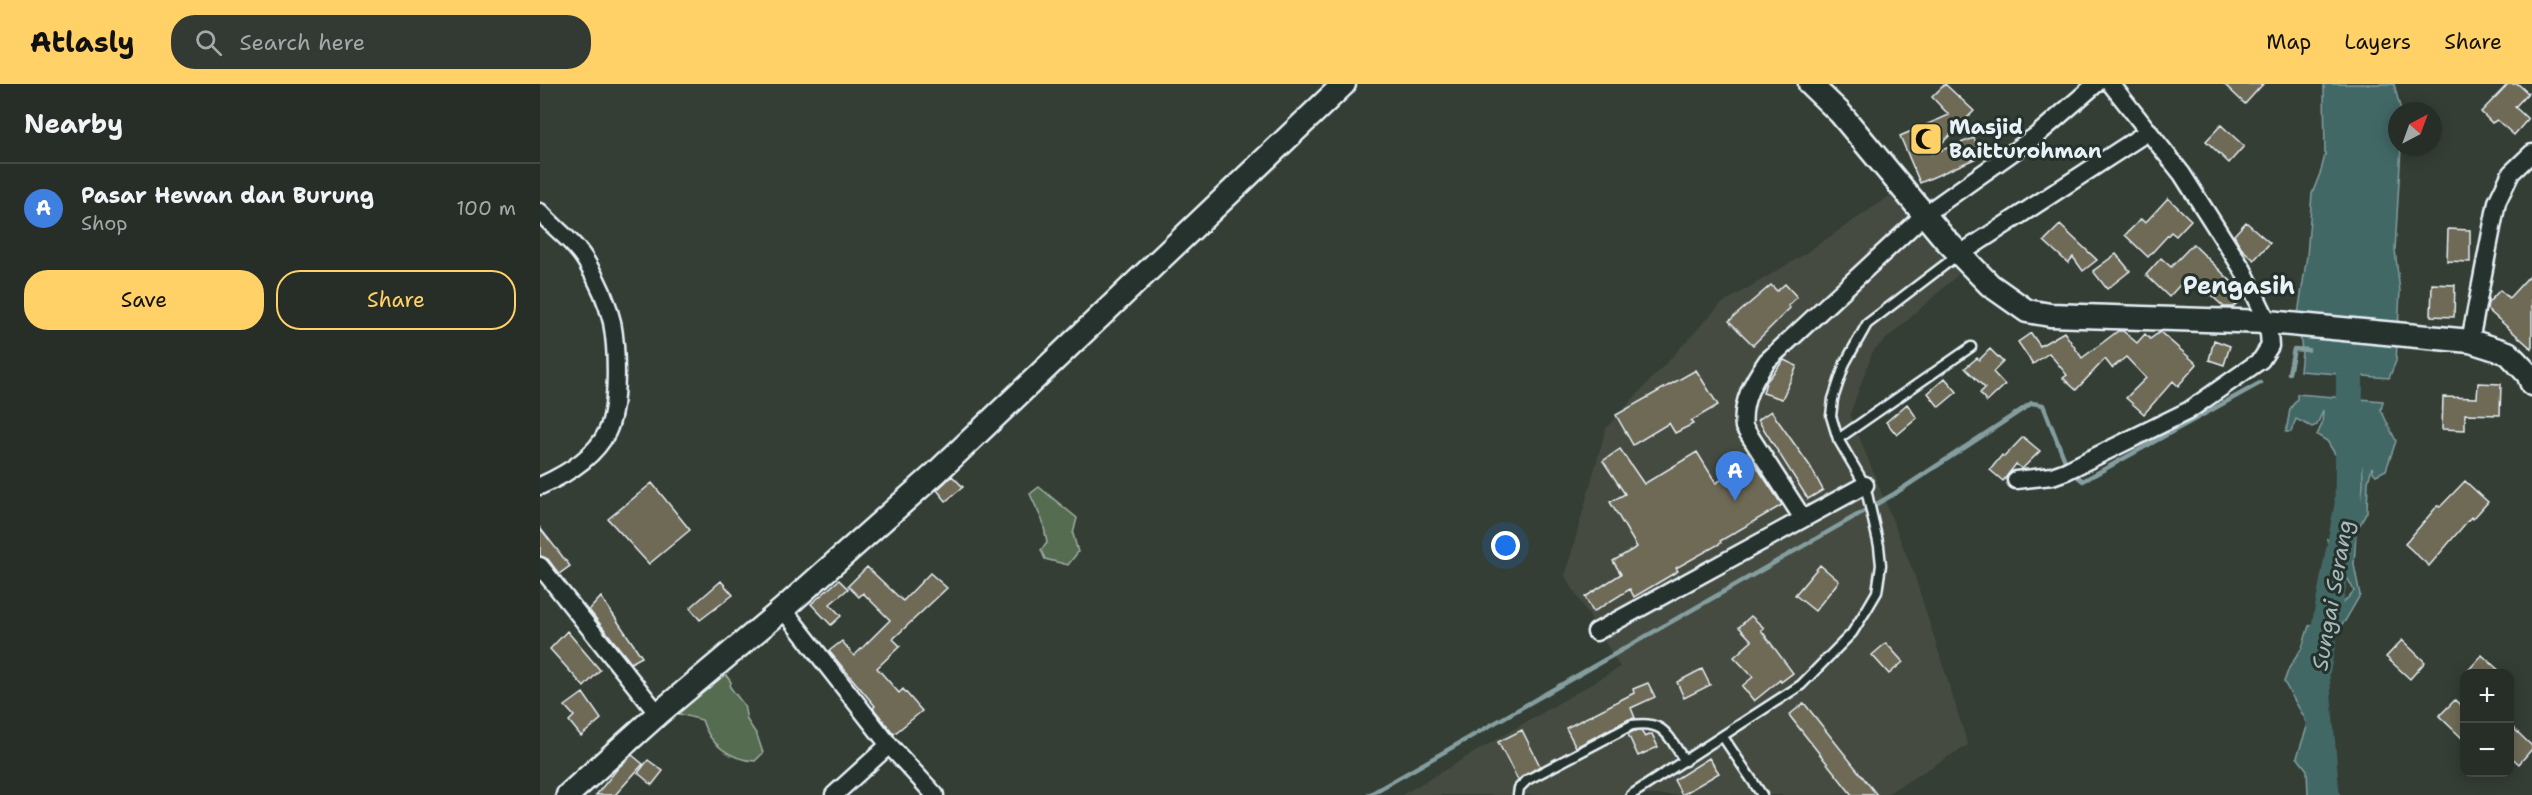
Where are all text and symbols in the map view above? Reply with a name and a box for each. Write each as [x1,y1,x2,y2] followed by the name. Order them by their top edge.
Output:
[171,15,591,69] search box
[30,23,135,61] text: Atlasly
[192,26,225,59] icon: search
[240,28,365,57] text: Search here
[2266,28,2311,56] text: Map
[2344,28,2411,56] text: Layers
[2444,28,2502,56] text: Share
[2388,102,2442,156] north arrow
[24,106,123,141] text: Nearby
[1949,113,2102,165] place label: Masjid Baitturohman
[1908,121,1944,157] mosque icon: Masjid Baitturohman
[81,181,374,210] text: Pasar Hewan dan Burung
[36,195,51,221] text: A
[456,195,516,221] text: 100 m
[81,210,128,236] text: Shop
[24,270,264,330] button: Save
[276,270,516,330] button: Share
[2183,270,2295,302] district label: Pengasih
[1716,452,1754,501] pin: A
[2305,517,2360,673] water label: Sungai Serang
[1491,531,1520,560] your location
[2460,669,2514,777] map controls
[2460,669,2514,723] button: +
[2460,723,2514,777] button: −

